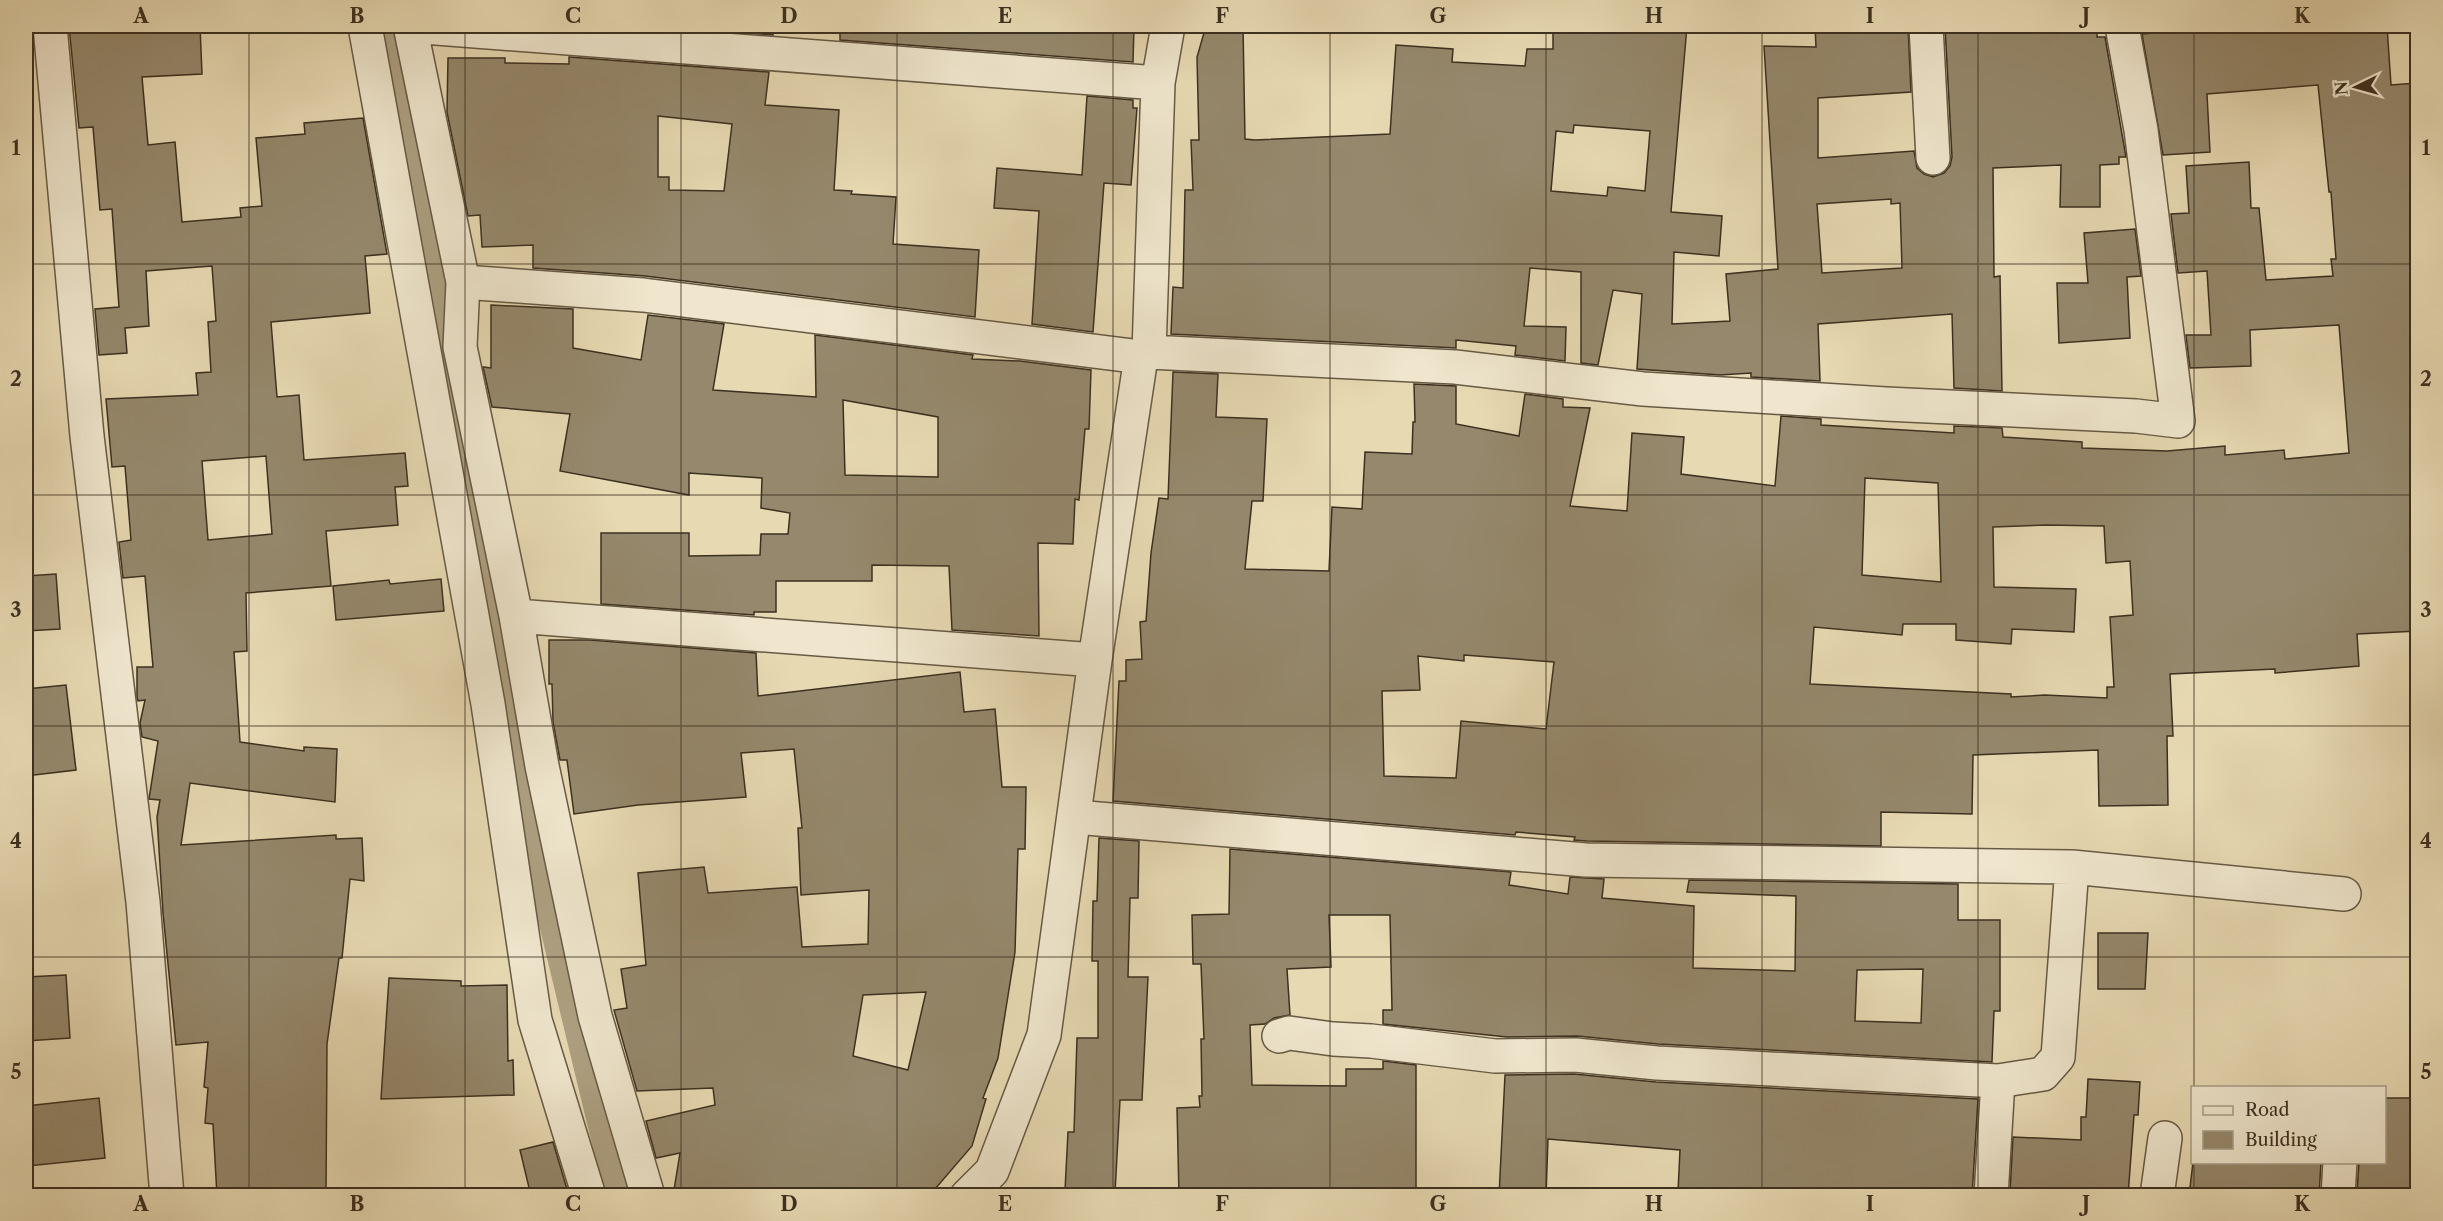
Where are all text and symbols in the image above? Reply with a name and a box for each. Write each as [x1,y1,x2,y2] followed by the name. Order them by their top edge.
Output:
[132,4,149,28] text: A
[350,4,365,28] text: B
[565,4,581,28] text: C
[780,4,798,28] text: D
[998,4,1012,28] text: E
[1215,4,1229,28] text: F
[1430,4,1447,28] text: G
[1645,4,1663,28] text: H
[1866,4,1874,28] text: I
[2078,4,2090,28] text: J
[2294,4,2311,28] text: K
[2326,57,2386,117] north arrow
[2330,80,2352,96] text: N
[12,136,21,160] text: 1
[2422,136,2431,160] text: 1
[10,367,22,391] text: 2
[2420,367,2432,391] text: 2
[10,598,22,622] text: 3
[2420,598,2432,622] text: 3
[10,829,22,853] text: 4
[2420,829,2432,853] text: 4
[10,1060,22,1084] text: 5
[2420,1060,2432,1084] text: 5
[2191,1086,2386,1164] legend
[2245,1099,2290,1121] text: Road
[2245,1129,2317,1151] text: Building
[132,1192,149,1216] text: A
[350,1192,365,1216] text: B
[565,1192,581,1216] text: C
[780,1192,798,1216] text: D
[998,1192,1012,1216] text: E
[1215,1192,1229,1216] text: F
[1430,1192,1447,1216] text: G
[1645,1192,1663,1216] text: H
[1866,1192,1874,1216] text: I
[2078,1192,2090,1216] text: J
[2294,1192,2311,1216] text: K

